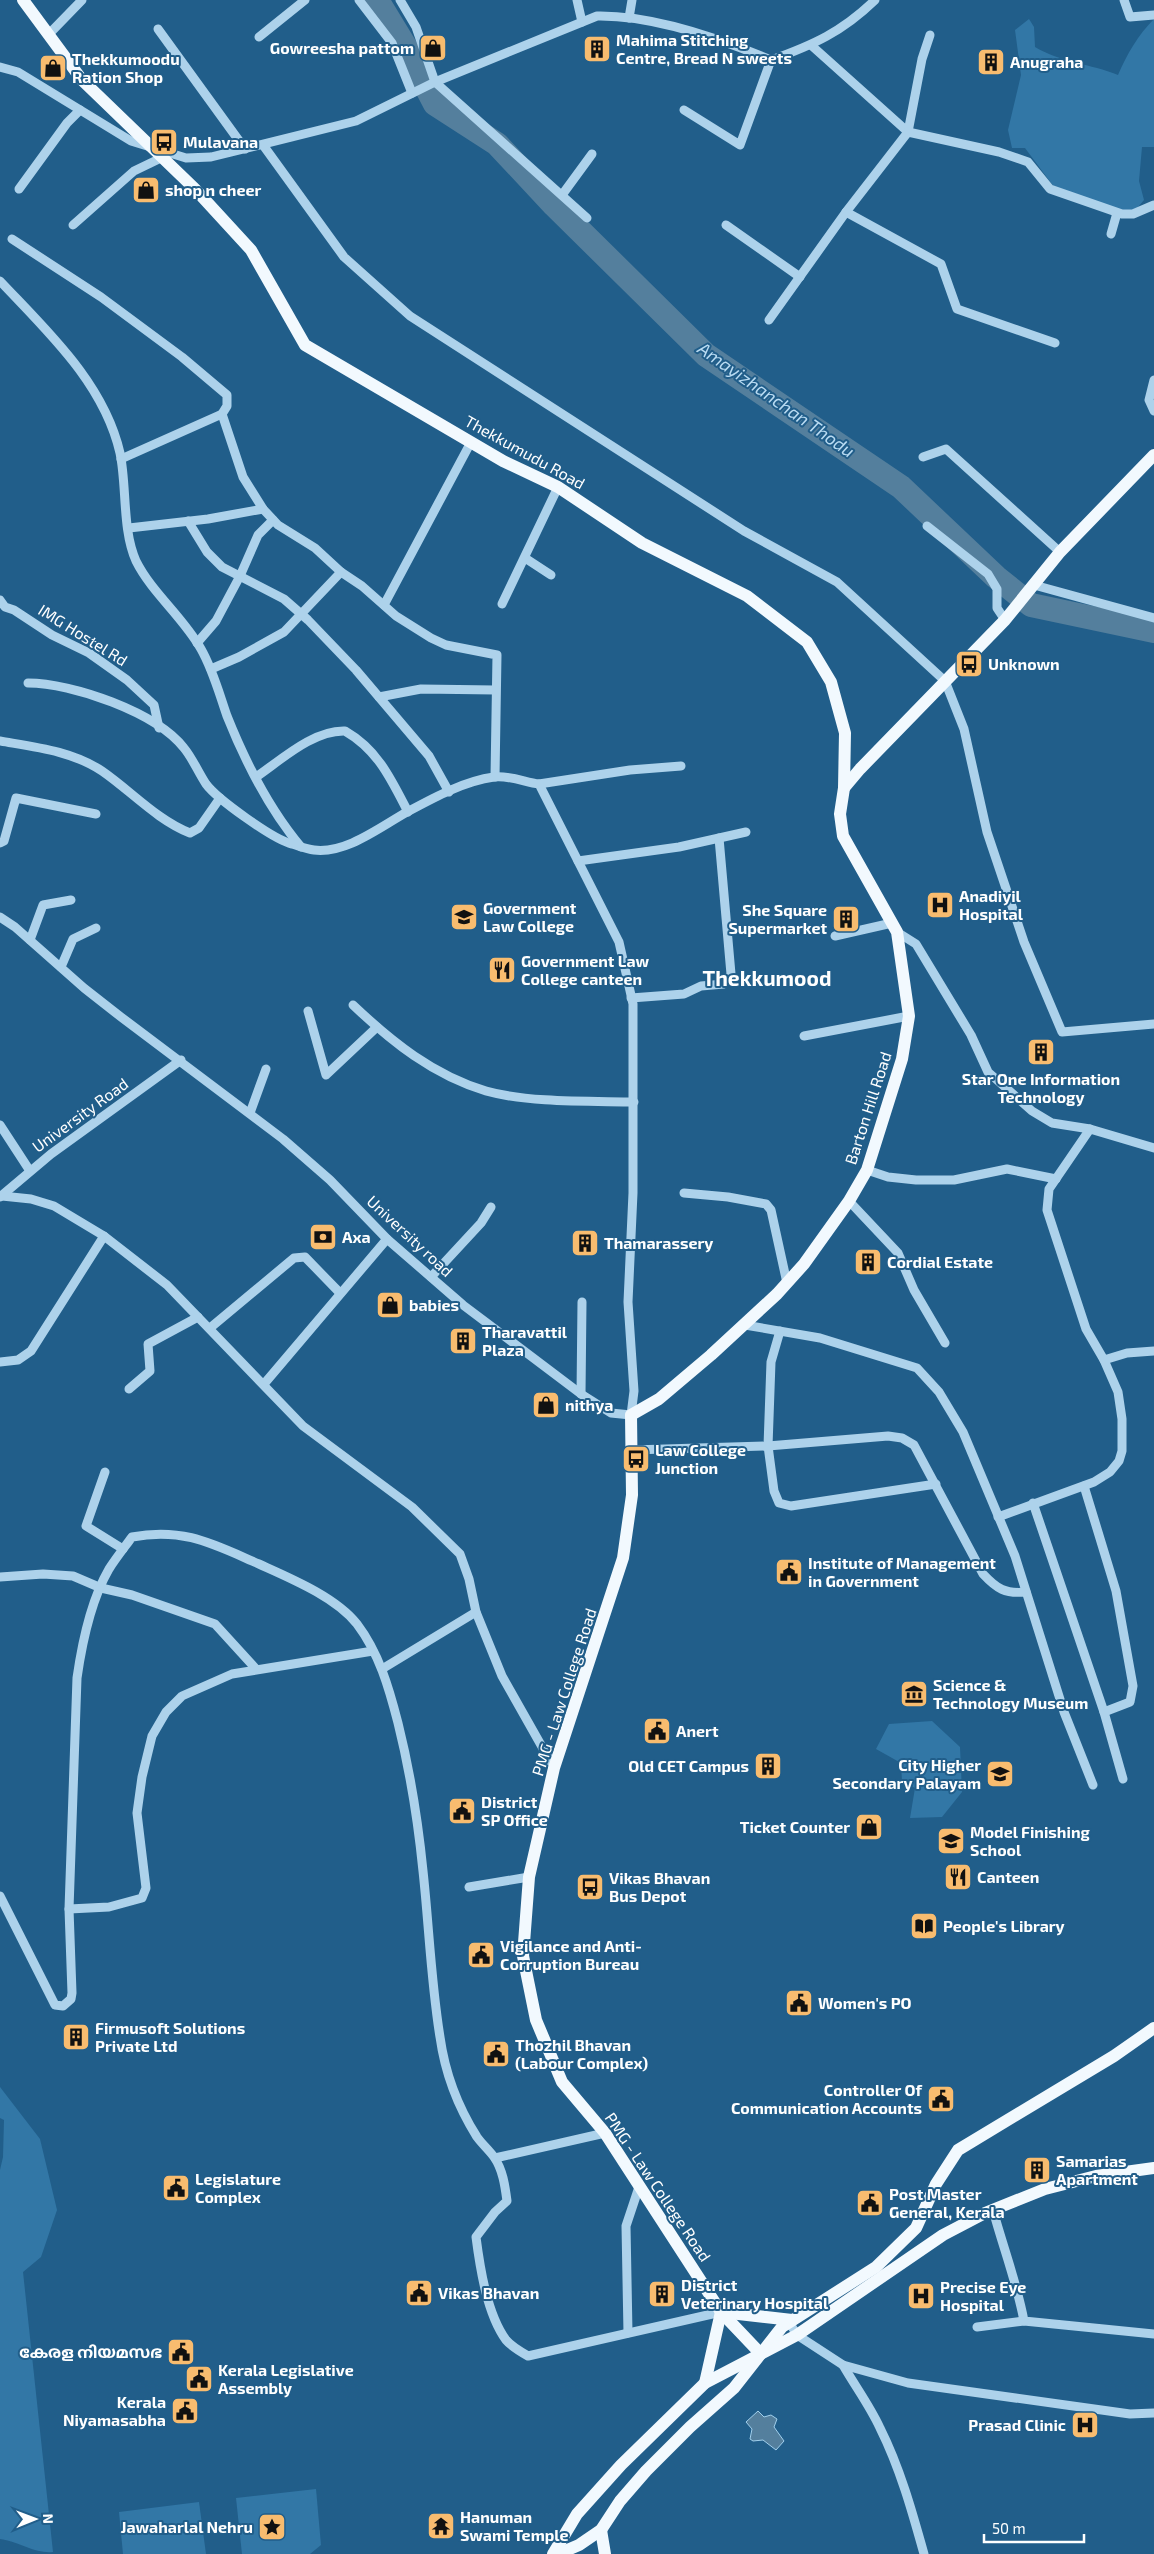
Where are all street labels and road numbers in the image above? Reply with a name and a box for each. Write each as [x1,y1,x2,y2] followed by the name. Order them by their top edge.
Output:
[462,411,589,492] street label: Thekkumudu Road
[35,600,131,670] street label: IMG Hostel Rd
[840,1049,895,1167] street label: Barton Hill Road
[28,1073,131,1156] street label: University Road
[363,1191,457,1280] street label: University road
[527,1605,600,1778] street label: PMG - Law College Road
[601,2109,715,2265] street label: PMG - Law College Road

